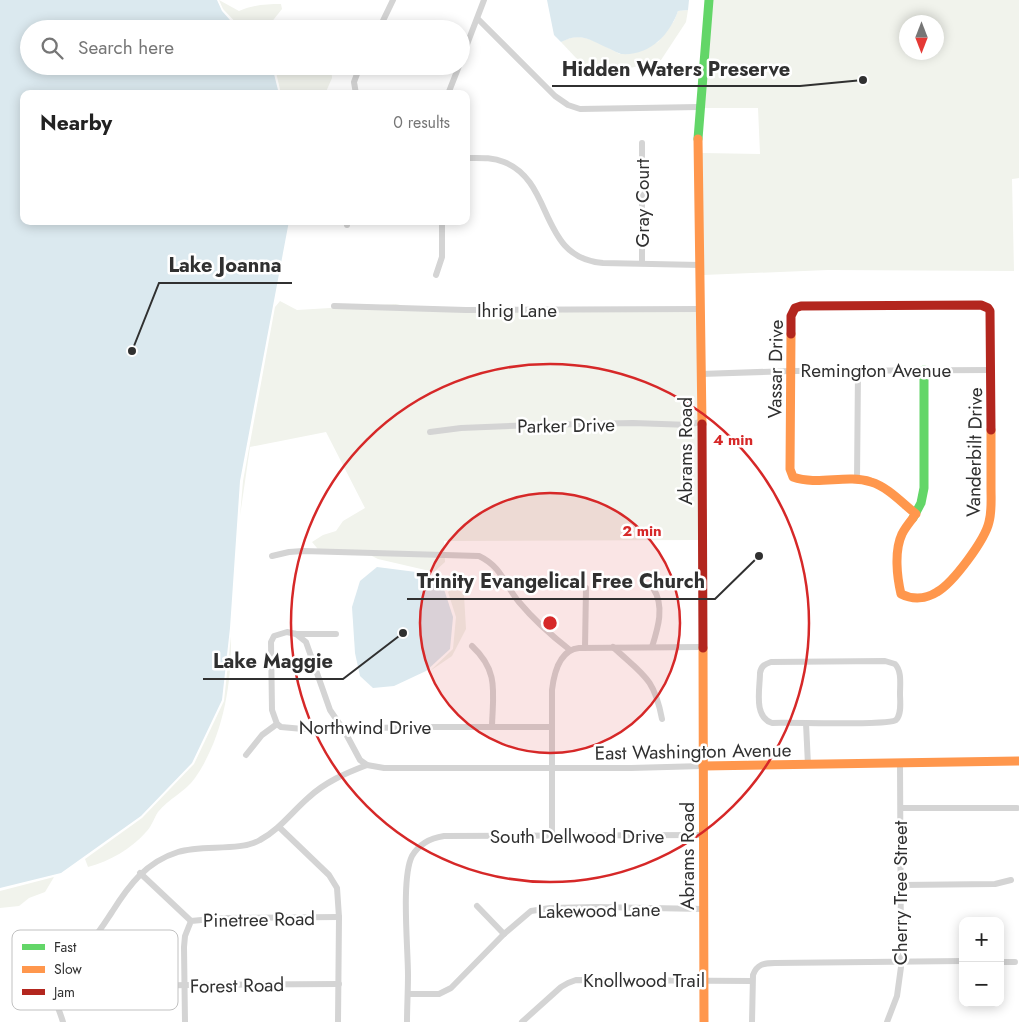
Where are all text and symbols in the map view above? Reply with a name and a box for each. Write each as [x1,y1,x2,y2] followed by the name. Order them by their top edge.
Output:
[899,15,944,60] north arrow
[20,20,470,75] search box
[38,34,66,62] icon: search
[78,34,174,61] text: Search here
[552,51,800,86] callout: Hidden Waters Preserve
[562,55,790,84] text: Hidden Waters Preserve
[40,108,112,138] text: Nearby
[393,111,450,134] text: 0 results
[629,158,656,247] street label: Gray Court
[159,248,292,283] callout: Lake Joanna
[169,251,282,280] text: Lake Joanna
[477,297,557,324] street label: Ihrig Lane
[761,319,790,419] street label: Vassar Drive
[801,357,952,384] street label: Remington Avenue
[960,387,989,517] street label: Vanderbilt Drive
[672,397,699,505] street label: Abrams Road
[517,411,615,440] street label: Parker Drive
[713,429,753,451] text: 4 min
[622,520,662,542] text: 2 min
[407,564,715,599] callout: Trinity Evangelical Free Church
[417,567,705,596] text: Trinity Evangelical Free Church
[541,614,559,632] centre of rings
[203,644,343,679] callout: Lake Maggie
[213,647,333,676] text: Lake Maggie
[299,714,432,741] street label: Northwind Drive
[594,736,792,767] street label: East Washington Avenue
[674,802,701,910] street label: Abrams Road
[887,820,914,965] street label: Cherry Tree Street
[490,823,665,850] street label: South Dellwood Drive
[537,896,661,925] street label: Lakewood Lane
[203,905,315,934] street label: Pinetree Road
[959,917,1004,1007] map controls
[959,917,1004,962] button: +
[12,930,178,1010] legend
[54,937,77,957] text: Fast
[54,959,82,979] text: Slow
[959,962,1004,1007] button: −
[583,967,705,994] street label: Knollwood Trail
[190,971,284,1000] street label: Forest Road
[52,982,75,1002] text: Jam

